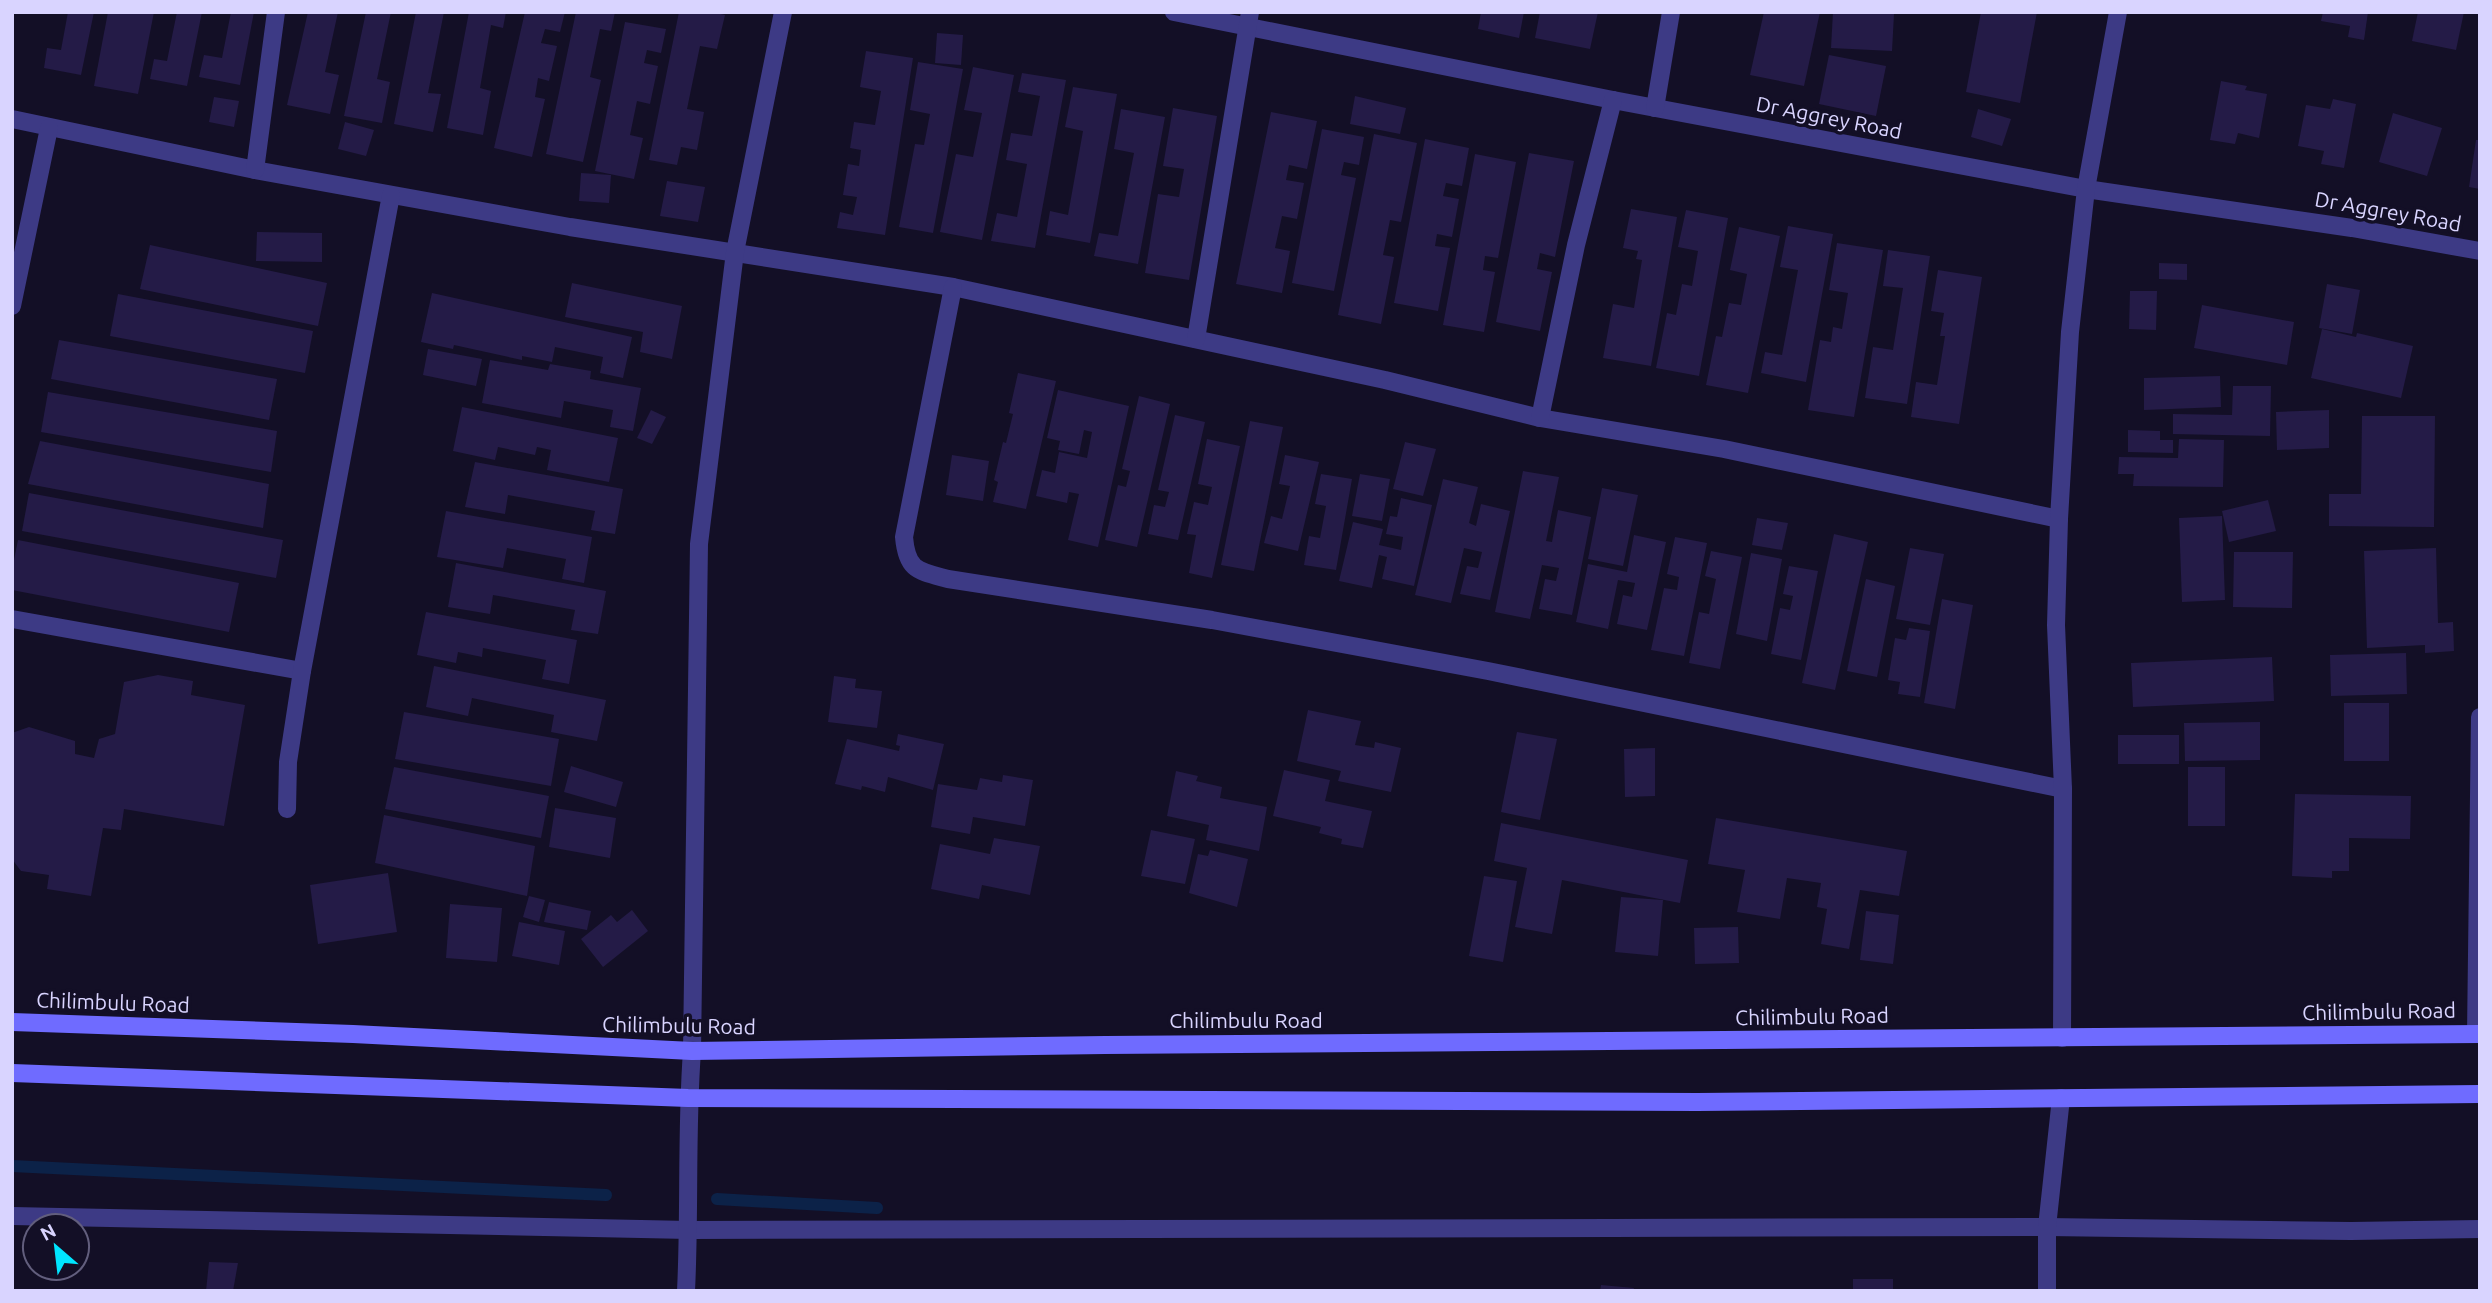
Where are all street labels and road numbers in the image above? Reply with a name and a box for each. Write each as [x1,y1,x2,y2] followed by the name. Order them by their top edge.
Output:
[1754,91,1904,143] street label: Dr Aggrey Road
[2313,186,2463,236] street label: Dr Aggrey Road
[36,987,190,1017] street label: Chilimbulu Road
[2302,998,2456,1024] street label: Chilimbulu Road
[1735,1003,1889,1029] street label: Chilimbulu Road
[1169,1008,1323,1032] street label: Chilimbulu Road
[602,1012,756,1038] street label: Chilimbulu Road

